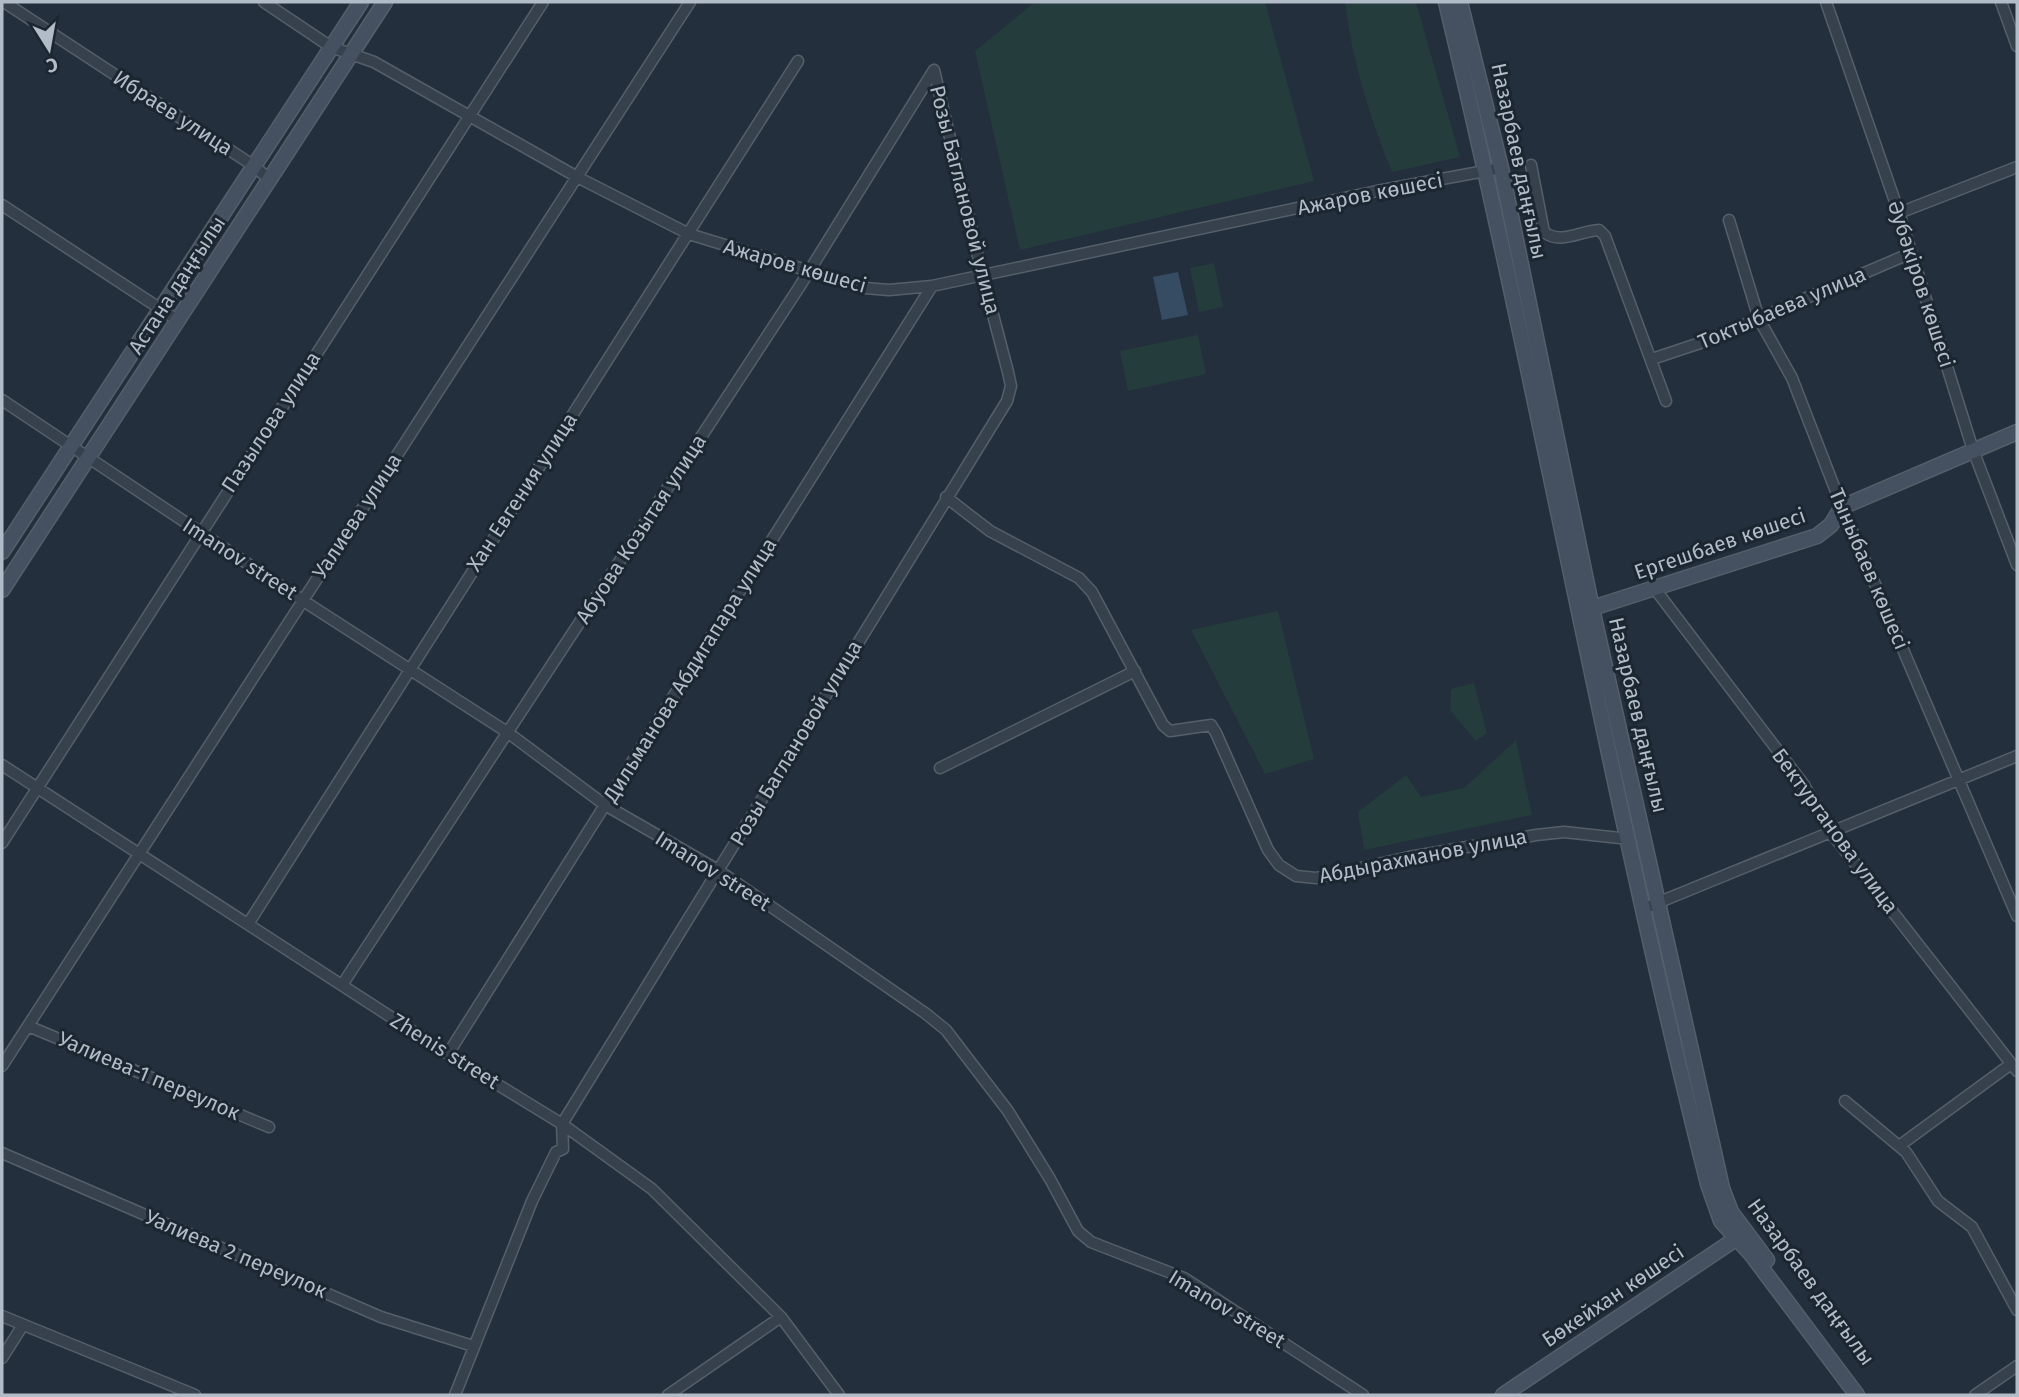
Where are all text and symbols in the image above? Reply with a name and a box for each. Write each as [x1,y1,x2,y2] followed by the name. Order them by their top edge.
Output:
[14,14,84,84] north arrow
[45,53,60,78] text: С
[1486,61,1552,261] street label: Назарбаев даңғылы
[108,65,238,161] street label: Ибраев улица
[924,83,1006,317] street label: Розы Баглановой улица
[1295,167,1445,221] street label: Ажаров көшесі
[1882,197,1960,371] street label: Әубәкіров көшесі
[123,211,231,359] street label: Астана даңғылы
[721,233,869,299] street label: Ажаров көшесі
[1694,261,1870,355] street label: Токтыбаева улица
[216,347,326,497] street label: Пазылова улица
[461,408,583,576] street label: Хан Евгения улица
[570,429,712,629] street label: Абуова Козытая улица
[307,448,407,584] street label: Уалиева улица
[1823,484,1915,654] street label: Тыныбаев көшесі
[1631,502,1809,586] street label: Ергешбаев көшесі
[178,512,303,606] street label: Imanov street
[597,533,782,808] street label: Дильманова Абдигапара улица
[1603,615,1673,815] street label: Назарбаев даңғылы
[724,635,868,851] street label: Розы Баглановой улица
[1766,743,1904,919] street label: Бектурганова улица
[1317,823,1529,889] street label: Абдырахманов улица
[650,825,776,917] street label: Imanov street
[386,1007,505,1095] street label: Zhenis street
[54,1026,244,1126] street label: Уалиева-1 переулок
[1742,1193,1880,1371] street label: Назарбаев даңғылы
[141,1204,331,1304] street label: Уалиева 2 переулок
[1537,1239,1689,1353] street label: Бөкейхан көшесі
[1164,1264,1290,1354] street label: Imanov street

